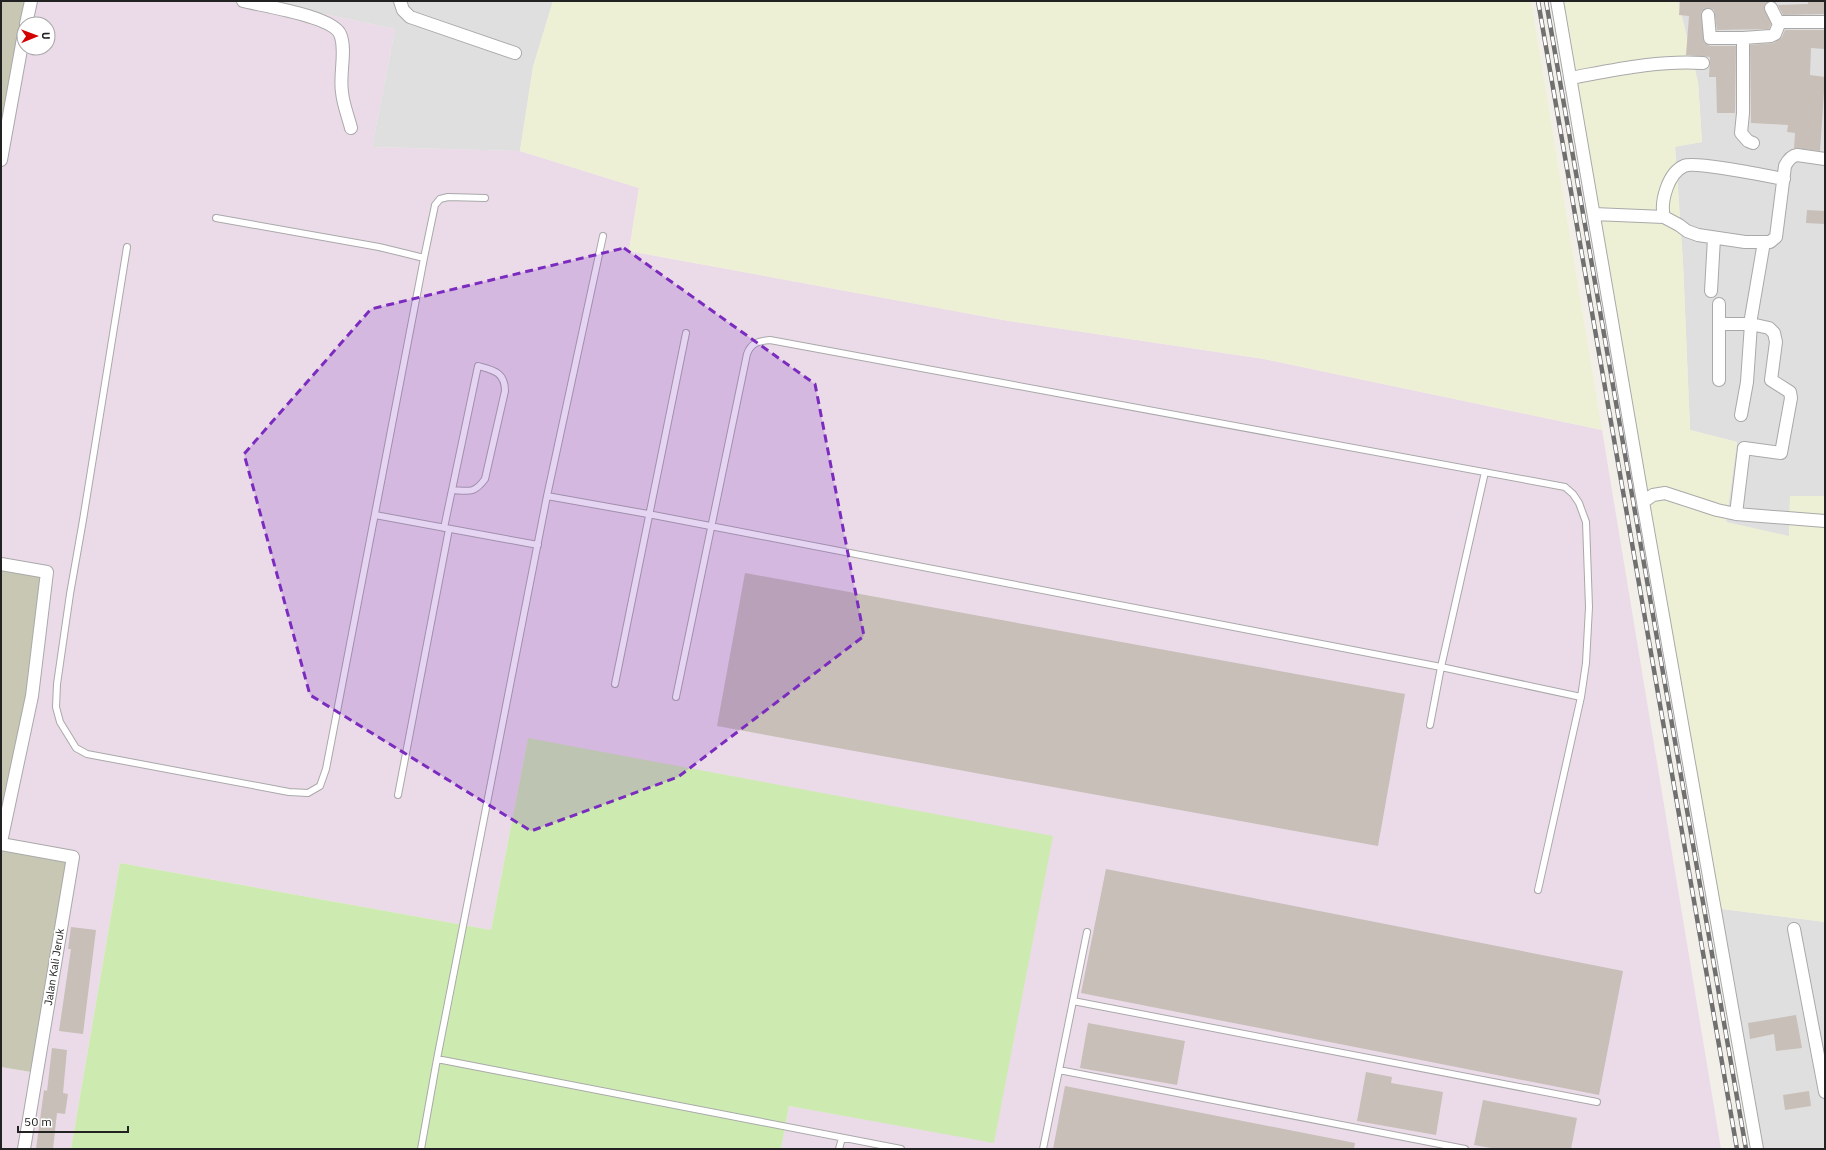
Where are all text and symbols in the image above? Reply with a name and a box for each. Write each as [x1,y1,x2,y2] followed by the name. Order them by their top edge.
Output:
[16,16,56,56] north arrow
[39,32,53,40] text: U
[41,927,67,1007] street label: Jalan Kali Jeruk
[18,1108,128,1134] scale bar
[24,1114,52,1129] text: 50 m

